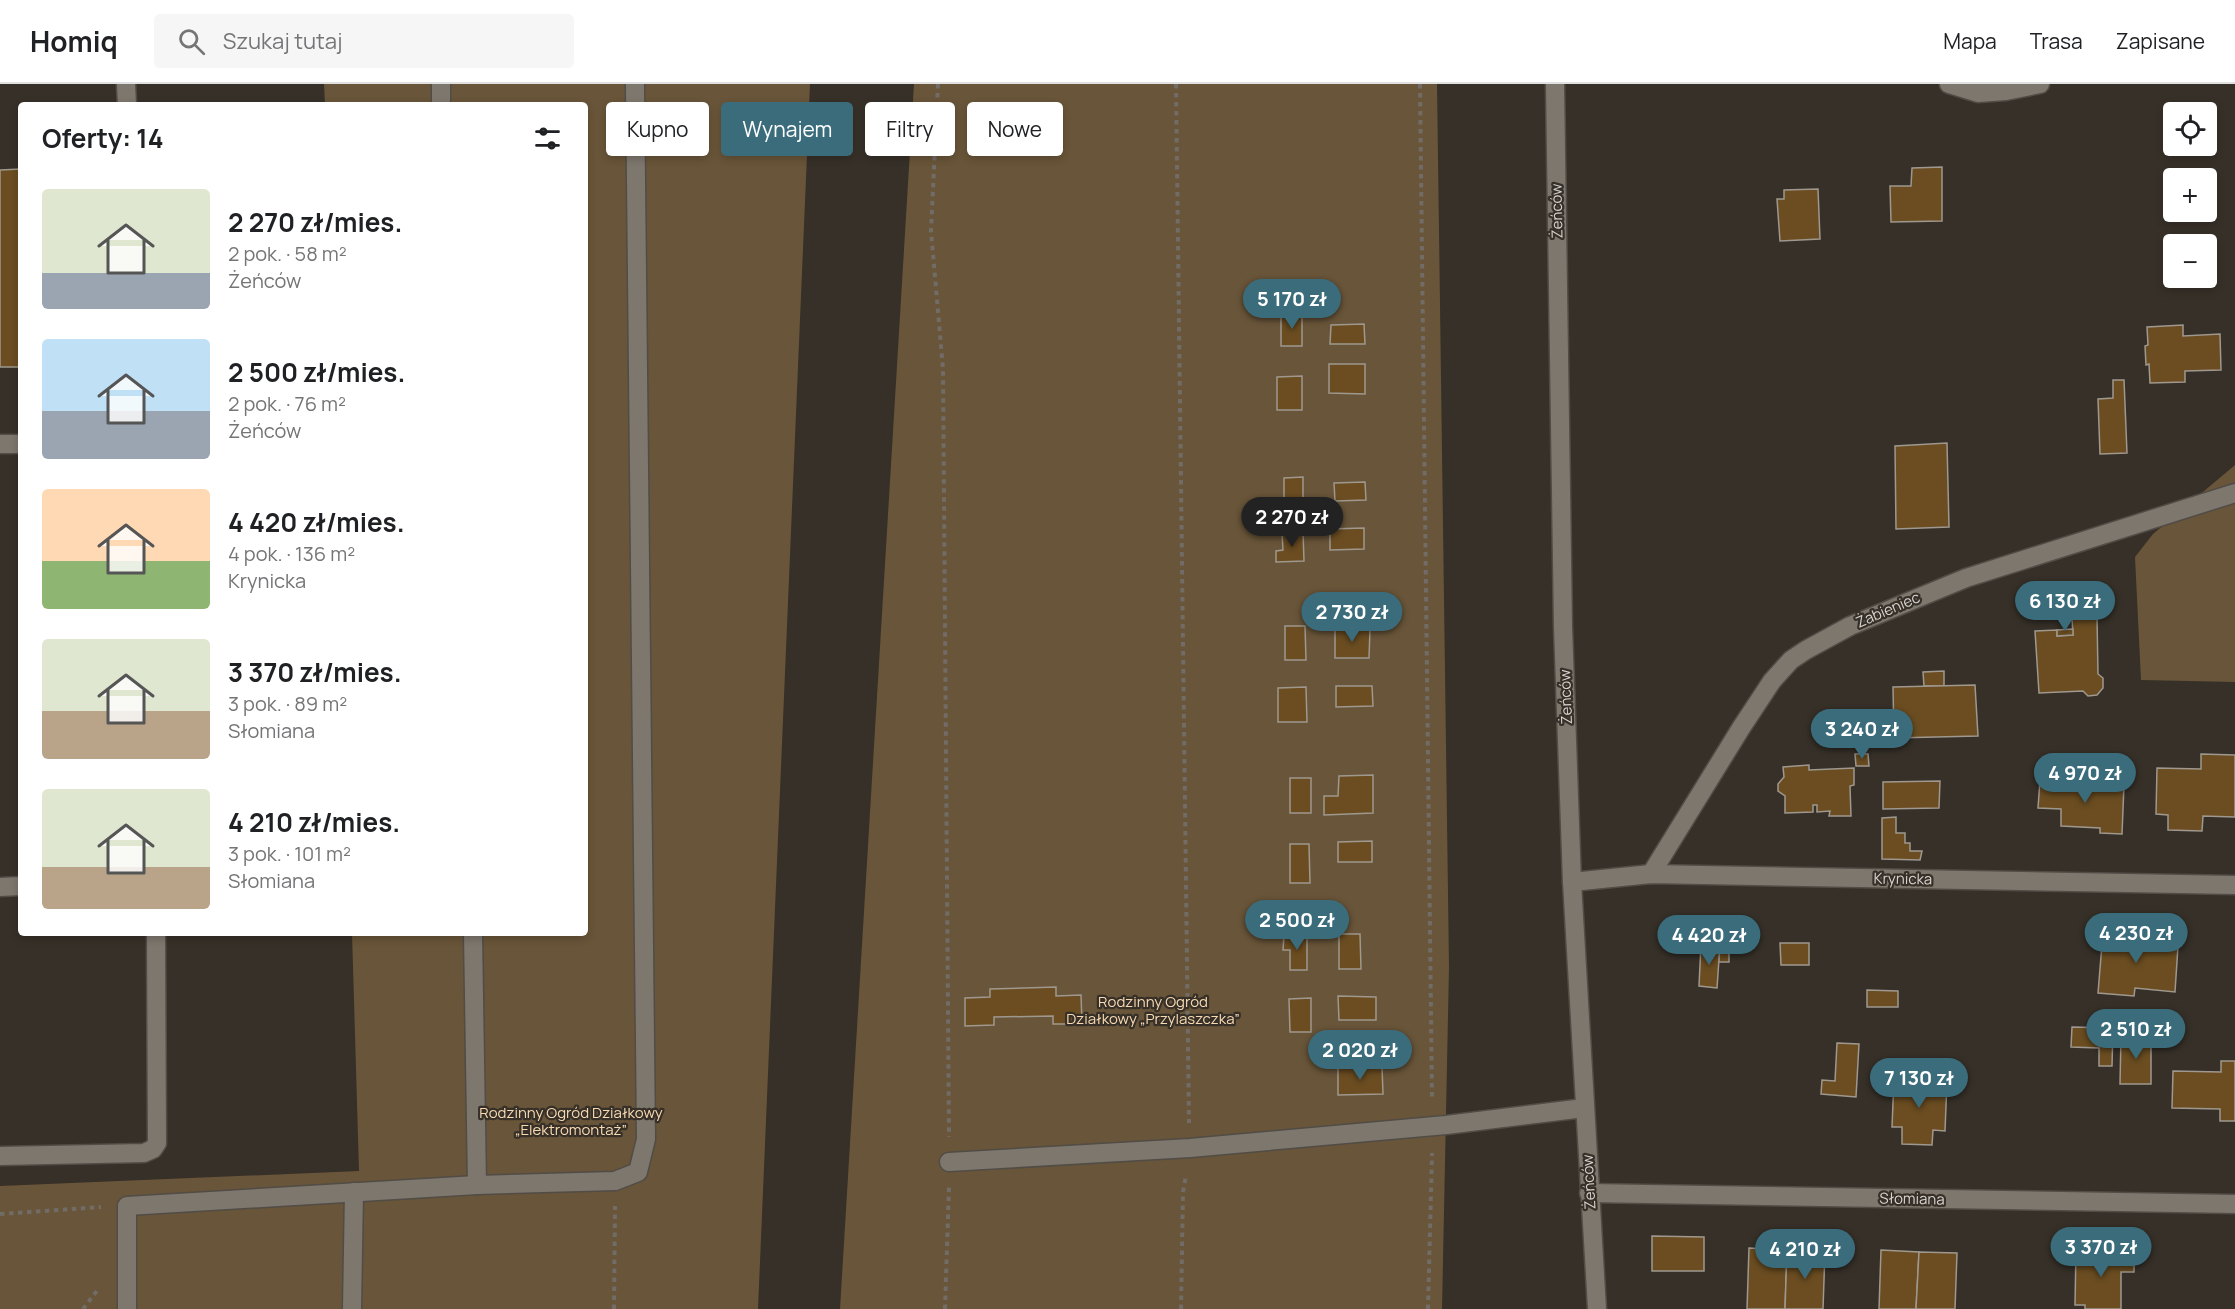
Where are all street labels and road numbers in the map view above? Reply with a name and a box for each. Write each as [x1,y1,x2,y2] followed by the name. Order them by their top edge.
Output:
[1546,183,1567,239] street label: Żeńców
[1852,587,1923,632] street label: Żabieniec
[1554,669,1577,725] street label: Żeńców
[1874,867,1933,890] street label: Krynicka
[1577,1154,1600,1210] street label: Żeńców
[1879,1187,1945,1210] street label: Słomiana

